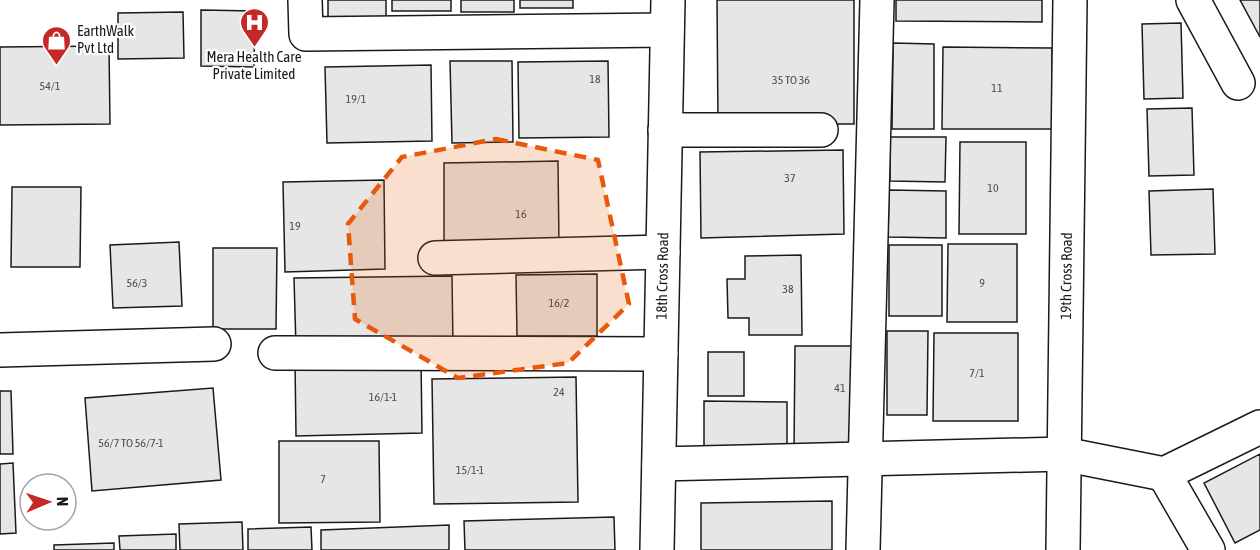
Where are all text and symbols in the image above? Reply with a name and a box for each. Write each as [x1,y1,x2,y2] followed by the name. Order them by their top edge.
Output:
[238,6,270,48] hospital icon: Mera Health Care Private Limited
[77,22,135,56] place label: EarthWalk Pvt Ltd
[40,24,72,66] shop icon: EarthWalk Pvt Ltd
[206,48,302,82] place label: Mera Health Care Private Limited
[589,72,601,86] house number: 18
[772,73,810,87] house number: 35 TO 36
[40,79,61,93] house number: 54/1
[991,81,1003,95] house number: 11
[346,92,367,106] house number: 19/1
[784,171,796,185] house number: 37
[987,181,999,195] house number: 10
[515,207,527,221] house number: 16
[289,219,301,233] house number: 19
[653,232,671,320] street label: 18th Cross Road
[1057,232,1075,320] street label: 19th Cross Road
[127,276,147,290] house number: 56/3
[979,276,985,290] house number: 9
[782,282,794,296] house number: 38
[549,296,569,310] house number: 16/2
[969,366,985,380] house number: 7/1
[834,381,846,395] house number: 41
[553,385,565,399] house number: 24
[369,390,398,404] house number: 16/1-1
[98,436,164,450] house number: 56/7 TO 56/7-1
[456,463,485,477] house number: 15/1-1
[18,472,78,532] north arrow
[320,472,326,486] house number: 7
[54,496,72,507] text: N

